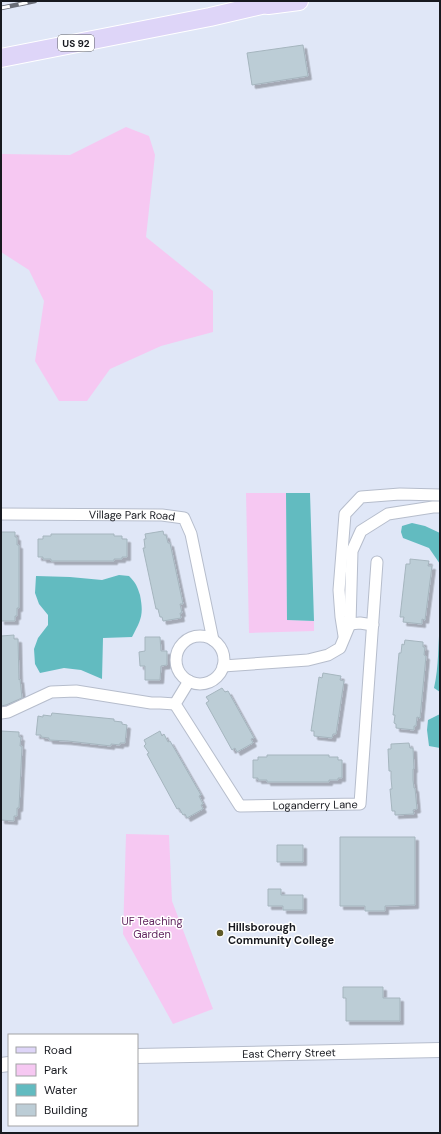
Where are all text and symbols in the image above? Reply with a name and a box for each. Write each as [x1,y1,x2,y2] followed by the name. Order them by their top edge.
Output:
[58,35,94,51] road number: US 92
[89,508,176,524] street label: Village Park Road
[272,797,358,812] street label: Loganderry Lane
[121,914,183,941] park label: UF Teaching Garden
[228,920,335,947] place label: Hillsborough Community College
[215,928,225,938] marker: Hillsborough Community College
[8,1034,138,1126] legend
[44,1042,72,1058] text: Road
[242,1045,336,1061] street label: East Cherry Street
[44,1062,68,1078] text: Park
[44,1082,78,1098] text: Water
[44,1102,88,1118] text: Building

